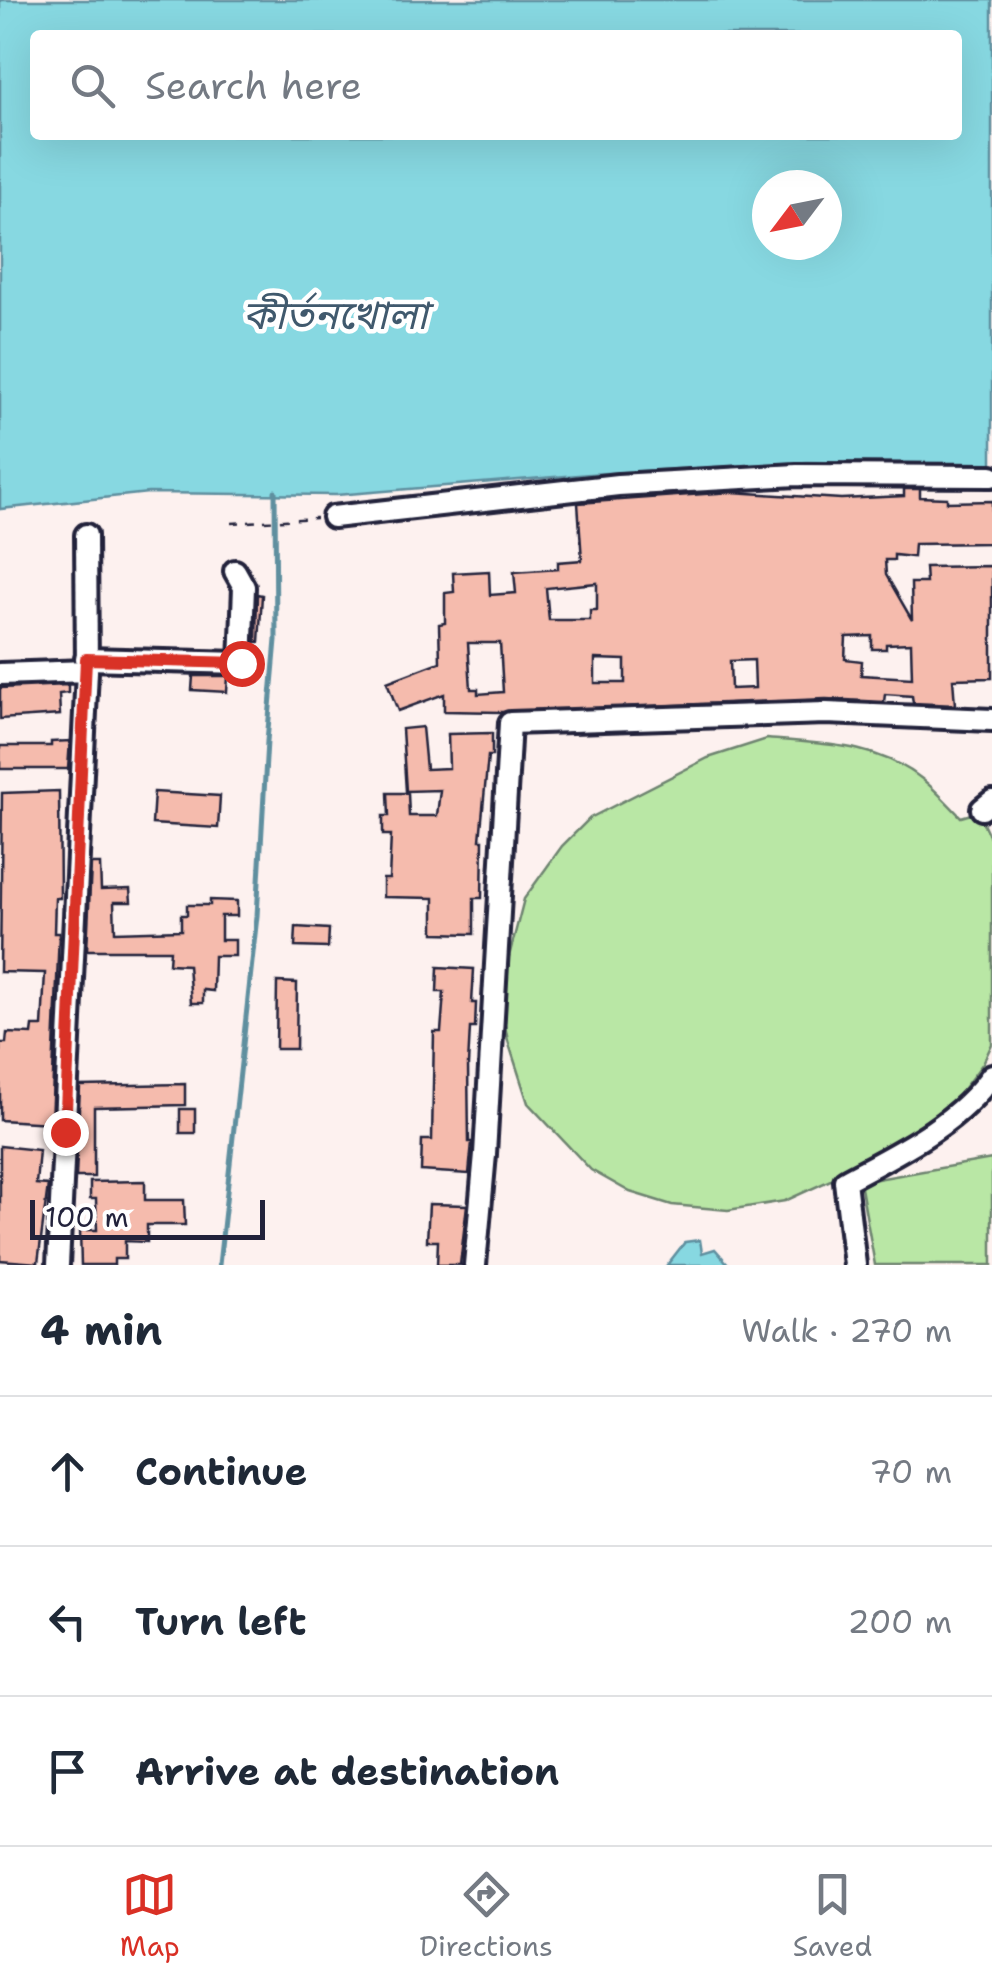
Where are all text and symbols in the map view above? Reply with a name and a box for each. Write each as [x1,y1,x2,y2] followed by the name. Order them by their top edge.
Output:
[30,30,962,140] search box
[65,58,120,113] icon: search
[145,60,362,111] text: Search here
[752,170,842,260] north arrow
[242,288,435,342] water label: কীর্তনখোলা
[219,641,265,687] route start
[43,1110,89,1156] route end
[30,1195,265,1240] scale bar
[45,1198,129,1236] text: 100 m
[40,1302,162,1358] text: 4 min
[741,1309,952,1352] text: Walk · 270 m
[40,1444,95,1499] icon: ahead
[135,1446,307,1497] text: Continue
[869,1450,952,1493] text: 70 m
[40,1594,95,1649] icon: left
[135,1596,307,1647] text: Turn left
[848,1600,952,1643] text: 200 m
[40,1744,95,1799] icon: arrive
[135,1746,559,1797] text: Arrive at destination
[120,1867,180,1965] tab: Map
[419,1867,553,1965] tab: Directions
[793,1867,872,1965] tab: Saved

